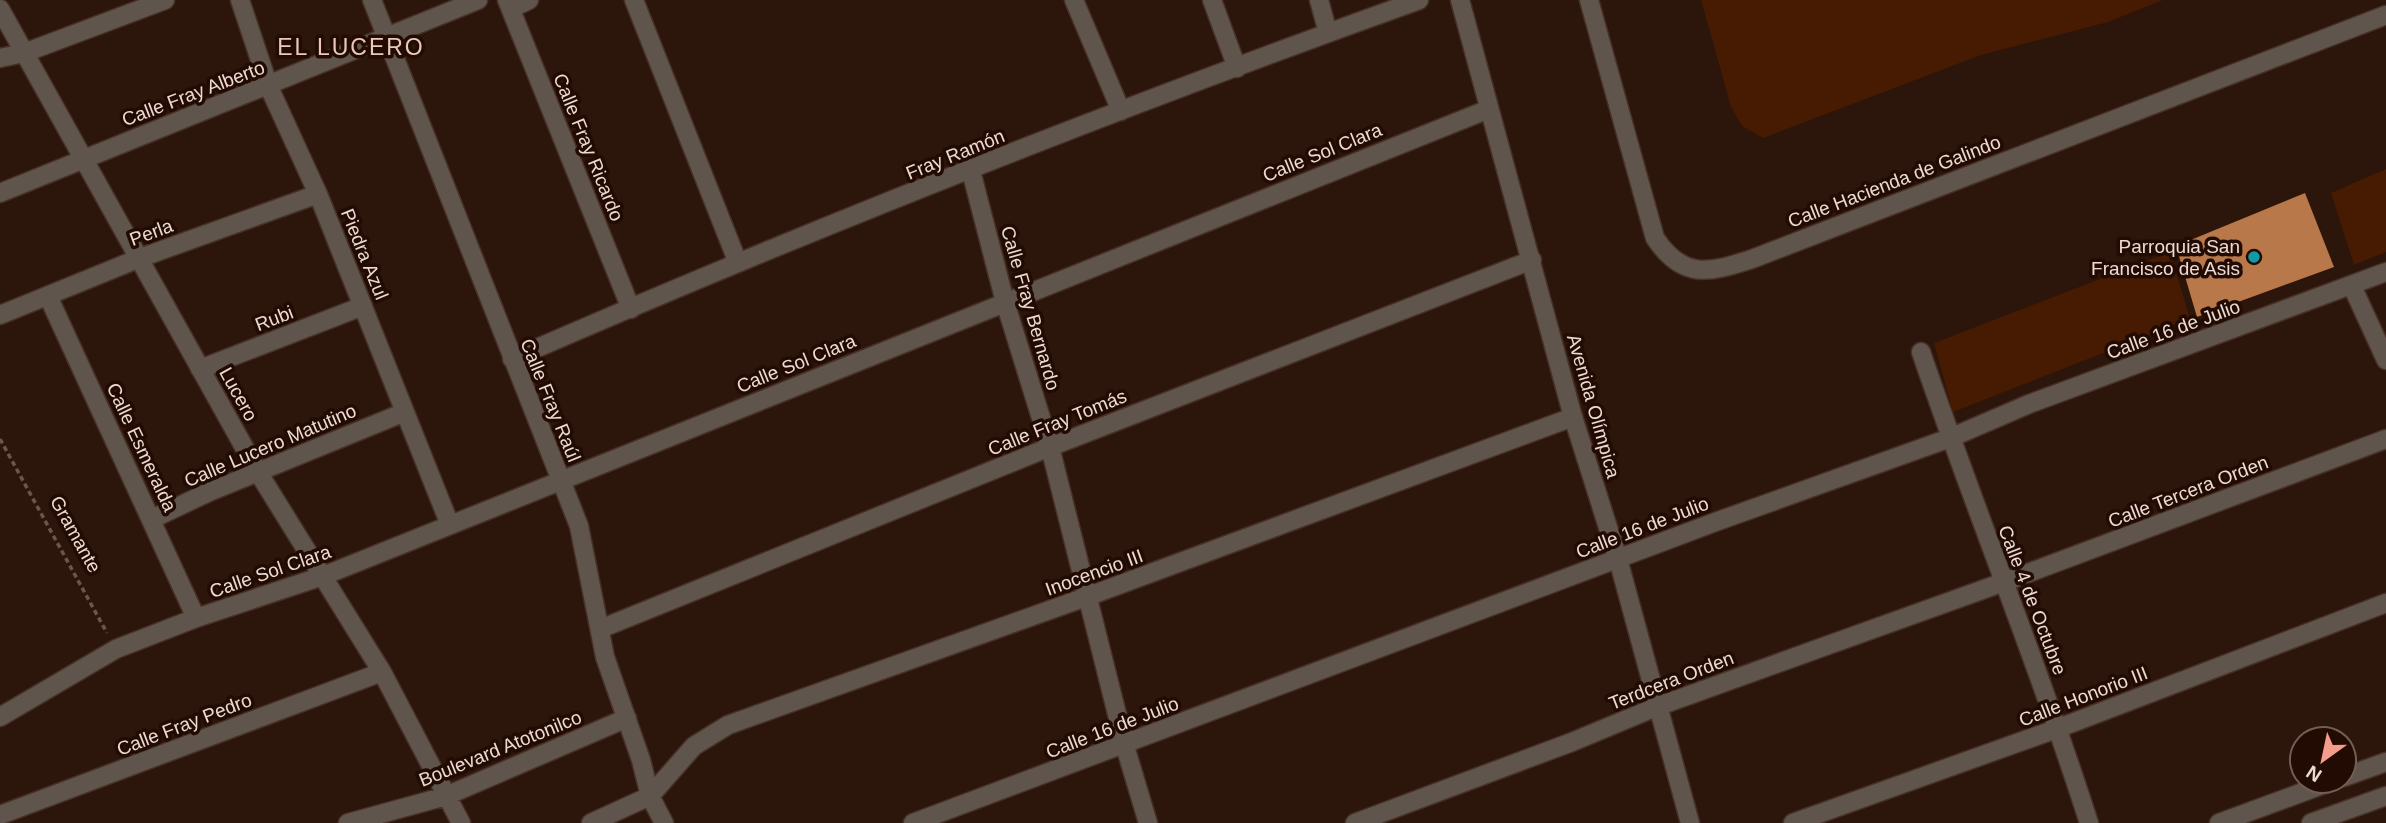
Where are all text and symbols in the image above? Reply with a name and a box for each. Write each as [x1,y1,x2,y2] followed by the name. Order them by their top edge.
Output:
[277,34,425,60] district label: EL LUCERO
[119,57,267,130] street label: Calle Fray Alberto
[549,70,628,224] street label: Calle Fray Ricardo
[1260,119,1385,186] street label: Calle Sol Clara
[903,125,1008,184] street label: Fray Ramón
[1785,131,2003,232] street label: Calle Hacienda de Galindo
[337,206,392,303] street label: Piedra Azul
[127,215,176,250] street label: Perla
[997,224,1064,393] street label: Calle Fray Bernardo
[2091,236,2240,279] place label: Parroquia San Francisco de Asis
[2246,249,2262,265] marker: Parroquia San Francisco de Asis
[2104,296,2243,363] street label: Calle 16 de Julio
[252,302,296,335] street label: Rubi
[734,330,859,397] street label: Calle Sol Clara
[1563,332,1624,481] street label: Avenida Olímpica
[516,336,585,465] street label: Calle Fray Raúl
[215,364,262,425] street label: Lucero
[103,380,181,515] street label: Calle Esmeralda
[985,385,1129,460] street label: Calle Fray Tomás
[181,400,359,491] street label: Calle Lucero Matutino
[2105,451,2271,532] street label: Calle Tercera Orden
[46,492,105,576] street label: Gramante
[1573,492,1712,562] street label: Calle 16 de Julio
[1994,522,2071,678] street label: Calle 4 de Octubre
[207,541,334,602] street label: Calle Sol Clara
[1042,545,1146,600] street label: Inocencio III
[1606,647,1737,714] street label: Terdcera Orden
[2016,662,2151,731] street label: Calle Honorio III
[114,689,254,760] street label: Calle Fray Pedro
[1043,692,1182,762] street label: Calle 16 de Julio
[416,706,584,791] street label: Boulevard Atotonilco
[2288,725,2358,795] north arrow
[2303,761,2325,786] text: N

